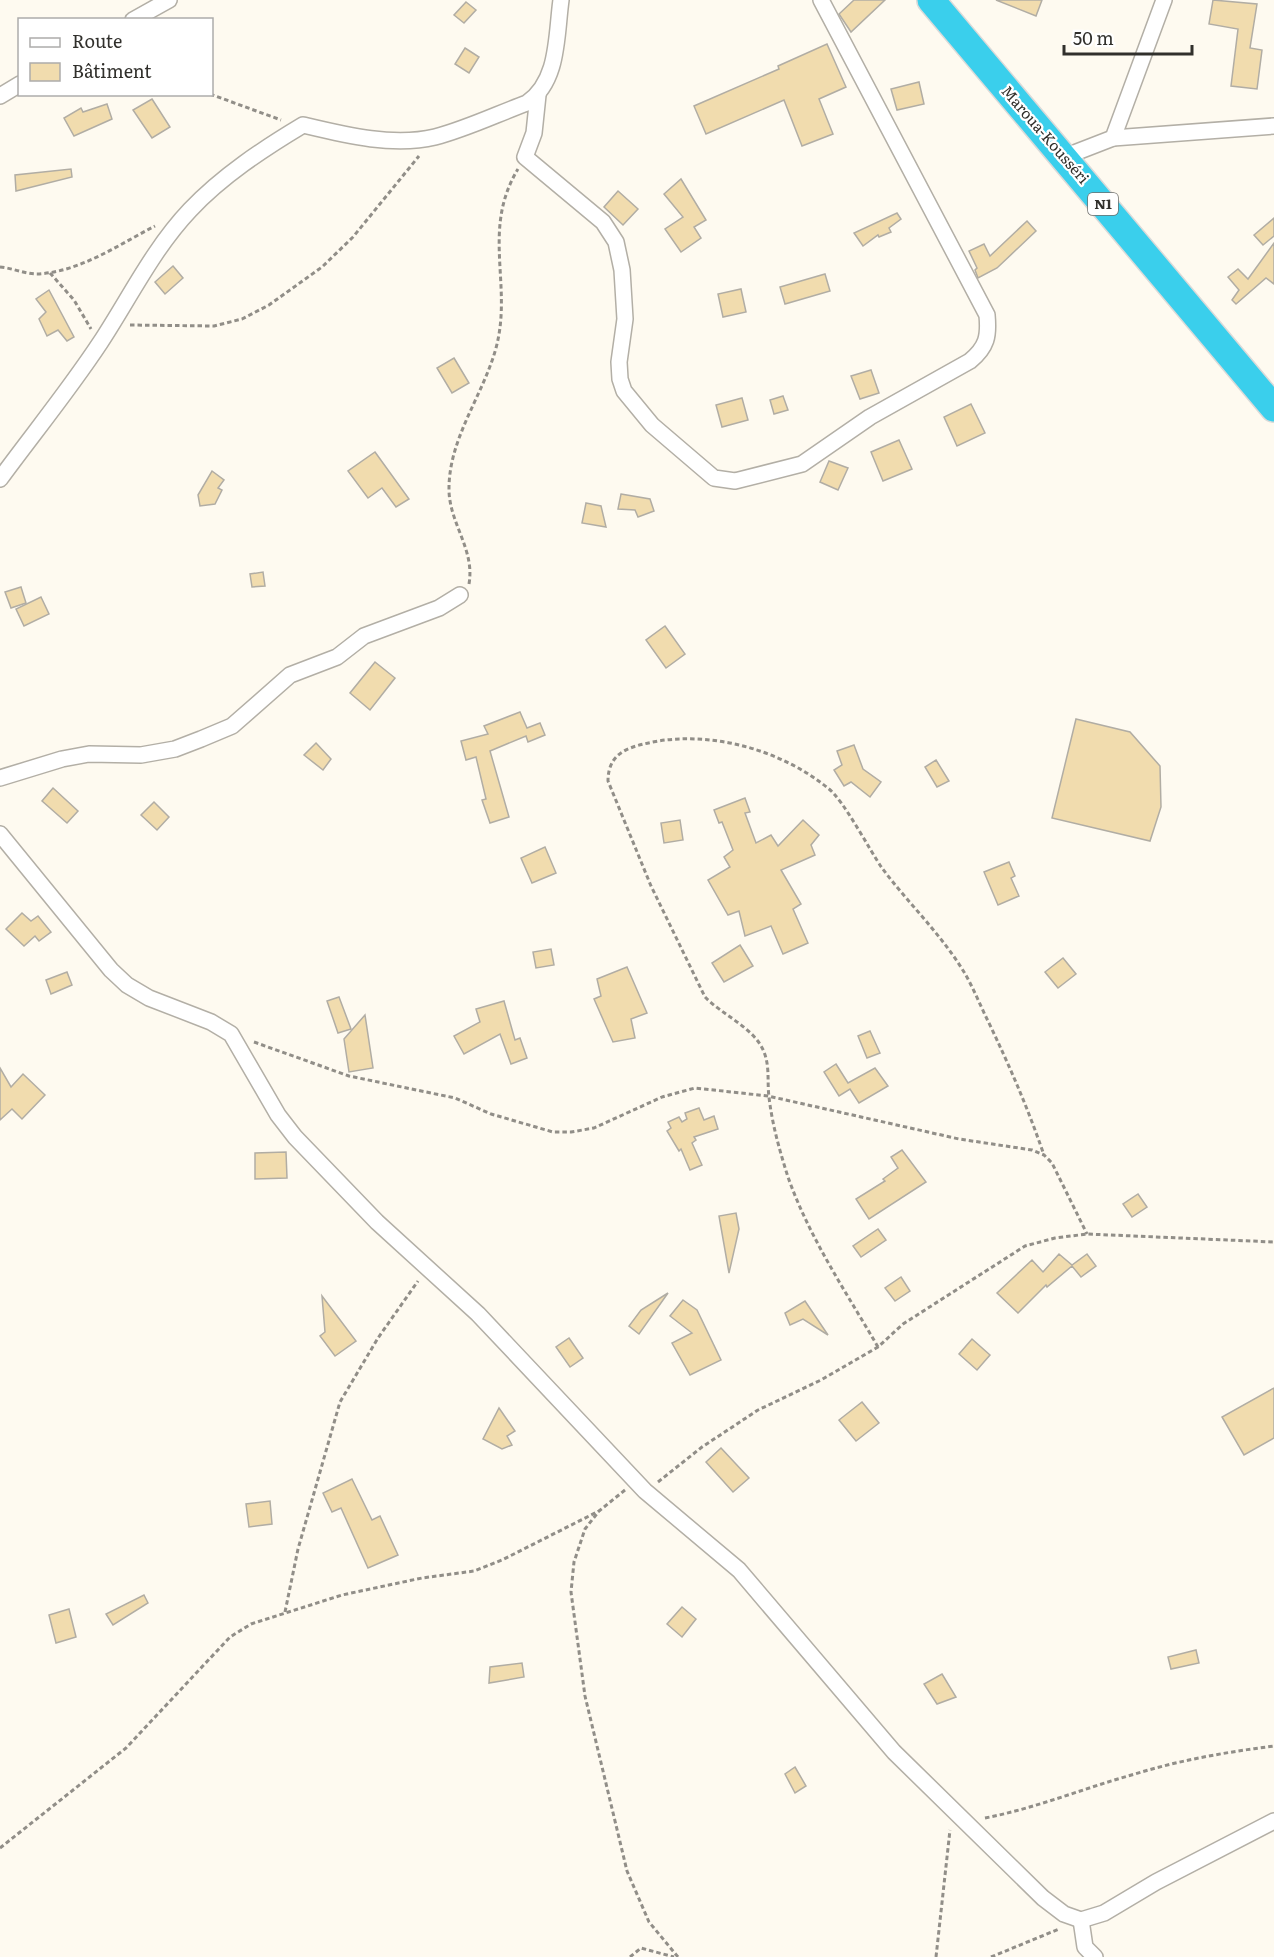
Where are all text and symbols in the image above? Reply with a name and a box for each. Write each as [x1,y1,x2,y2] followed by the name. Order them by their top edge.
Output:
[18,18,213,96] legend
[1064,18,1192,56] scale bar
[1073,24,1114,51] text: 50 m
[72,27,122,54] text: Route
[72,57,152,84] text: Bâtiment
[997,80,1095,188] street label: Maroua-Kousséri
[1088,193,1118,215] road number: N1

